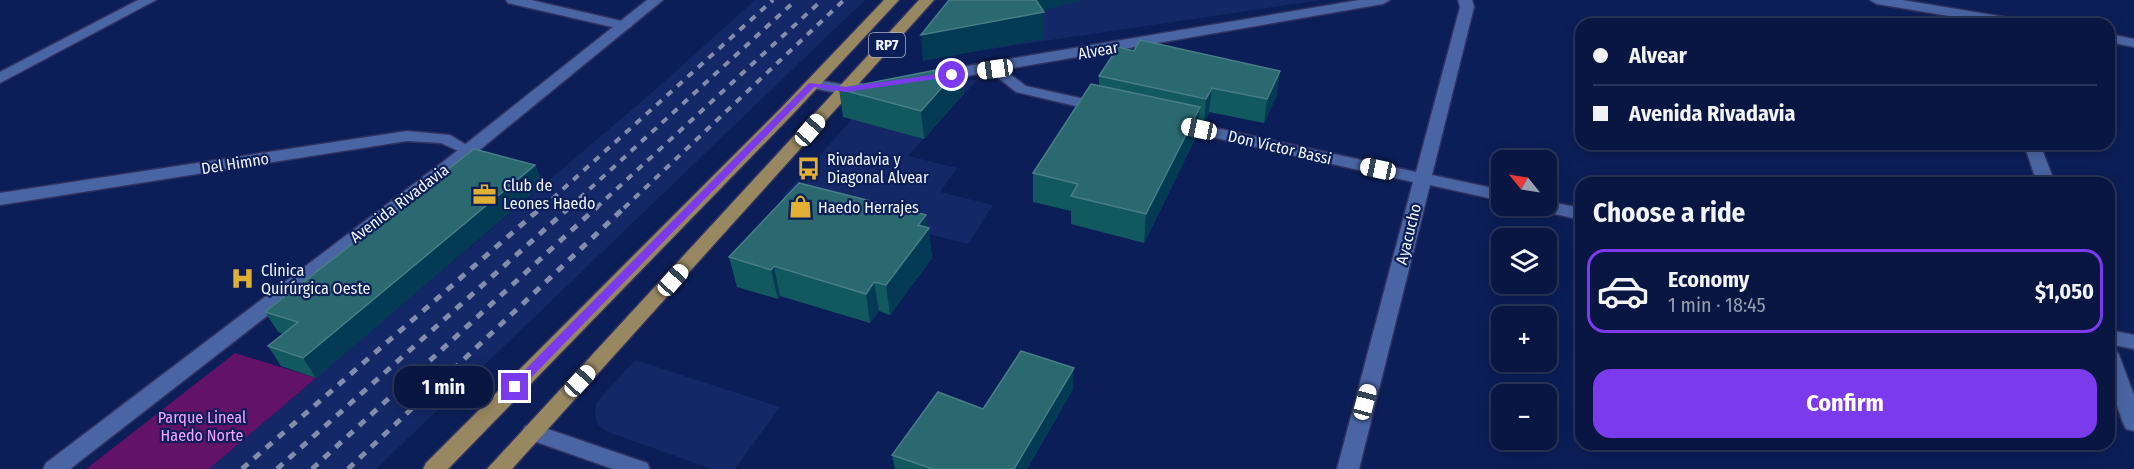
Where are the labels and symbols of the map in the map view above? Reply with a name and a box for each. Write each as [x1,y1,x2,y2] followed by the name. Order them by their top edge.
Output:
[869,33,905,57] road number: RP7
[1076,38,1120,63] street label: Alvear
[976,58,1014,80] car
[938,61,965,88] route start
[791,111,829,149] car
[1180,116,1218,142] car
[1226,126,1334,169] street label: Don Víctor Bassi
[200,149,270,178] street label: Del Himno
[827,150,929,187] place label: Rivadavia y Diagonal Alvear
[1491,150,1557,216] north arrow
[796,155,822,181] bus stop icon: Rivadavia y Diagonal Alvear
[1359,156,1397,182] car
[346,160,453,247] street label: Avenida Rivadavia
[503,176,595,213] place label: Club de Leones Haedo
[472,181,498,207] office icon: Club de Leones Haedo
[787,194,813,220] shop icon: Haedo Herrajes
[818,198,919,217] place label: Haedo Herrajes
[1392,202,1425,266] street label: Ayacucho
[261,261,370,298] place label: Clinica Quirúrgica Oeste
[654,261,692,299] car
[230,266,256,292] hospital icon: Clinica Quirúrgica Oeste
[561,362,599,400] car
[395,366,494,408] callout: 1 min
[501,373,528,400] route end
[1352,382,1378,422] car
[158,408,246,445] park label: Parque Lineal Haedo Norte

